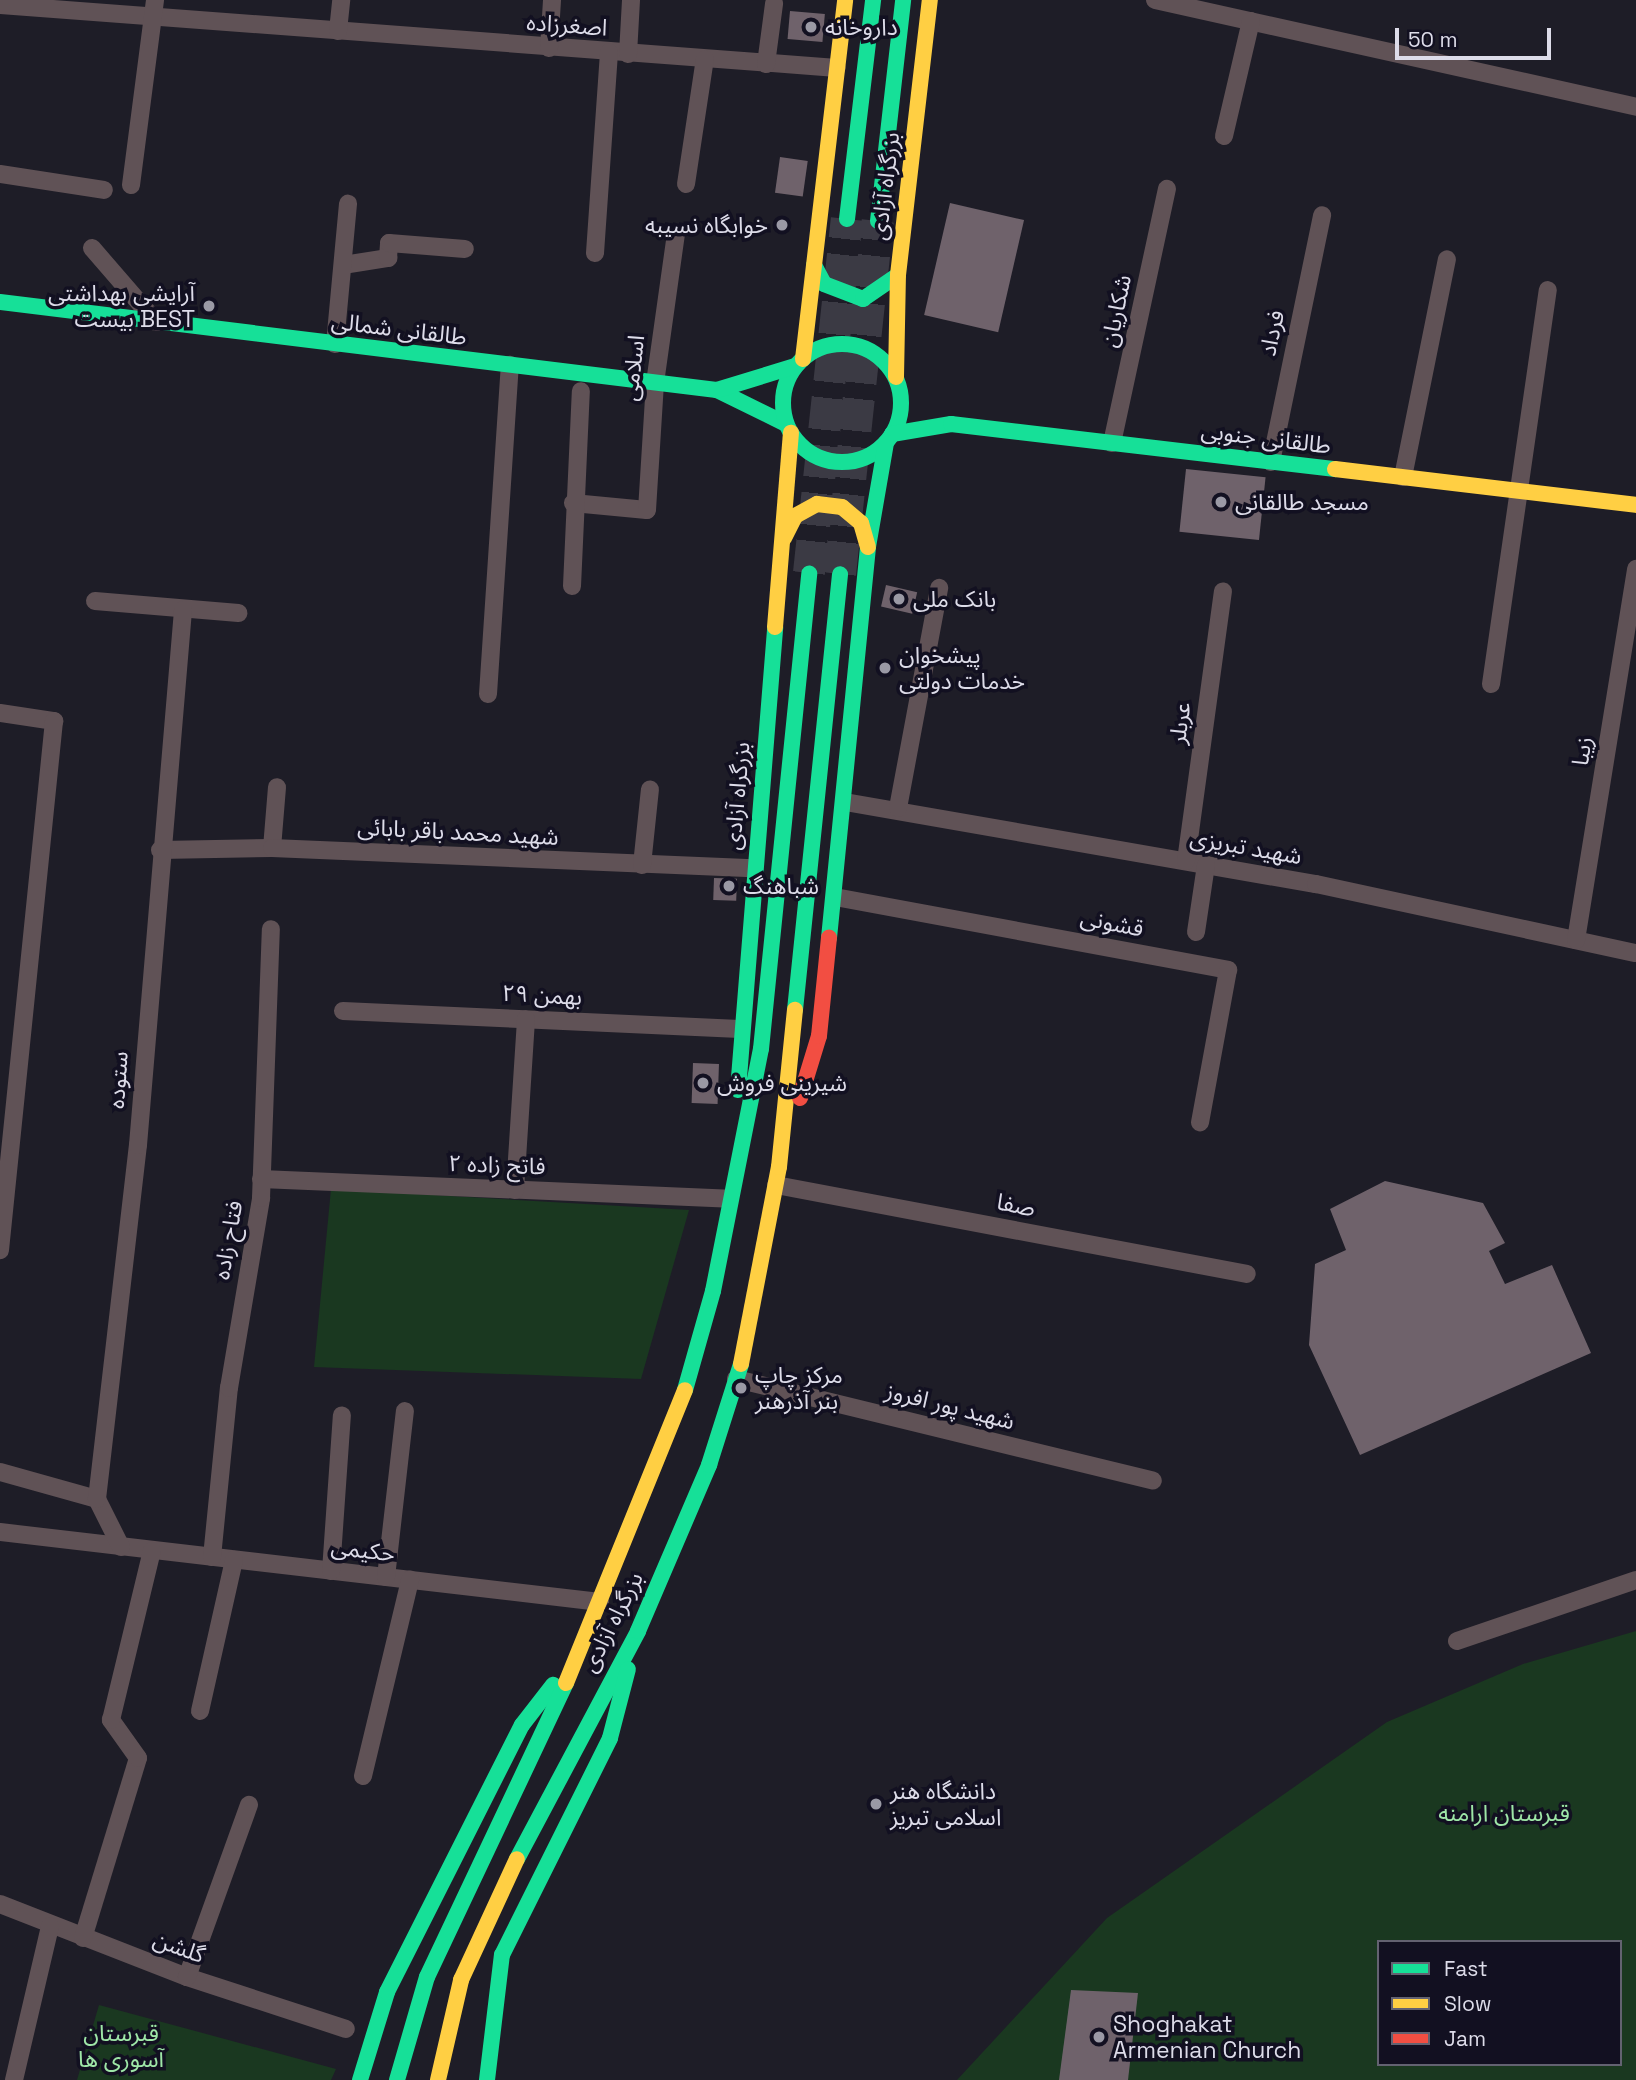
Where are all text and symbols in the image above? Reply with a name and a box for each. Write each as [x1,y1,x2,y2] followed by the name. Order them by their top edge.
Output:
[526,8,608,42] street label: اصغرزاده
[825,13,898,41] place label: داروخانه
[1398,14,1554,58] scale bar
[803,19,819,35] marker: داروخانه
[1408,26,1458,53] text: 50 m
[865,130,905,242] street label: بزرگراه آزادی
[645,211,768,239] place label: خوابگاه نسیبه
[774,217,790,233] marker: خوابگاه نسیبه
[1095,272,1137,350] street label: شکاریان
[48,279,195,333] place label: آرایشی بهداشتی بیست BEST
[201,298,217,314] marker: آرایشی بهداشتی بیست BEST
[330,307,468,351] street label: طالقانی شمالی
[1254,308,1290,358] street label: فرداد
[616,334,650,402] street label: اسلامی
[1199,416,1333,460] street label: طالقانی جنوبی
[1235,488,1369,516] place label: مسجد طالقانی
[1213,494,1229,510] marker: مسجد طالقانی
[913,585,996,613] place label: بانک ملی
[891,591,907,607] marker: بانک ملی
[899,641,1025,695] place label: پیشخوان خدمات دولتی
[877,660,893,676] marker: پیشخوان خدمات دولتی
[1163,700,1197,746] street label: عربلر
[1566,734,1598,768] street label: زیبا
[719,741,755,851] street label: بزرگراه آزادی
[357,813,559,851] street label: شهید محمد باقر بابائی
[1188,824,1304,870] street label: شهید تبریزی
[743,872,819,900] place label: شباهنگ
[721,878,737,894] marker: شباهنگ
[1078,903,1146,943] street label: قشونی
[501,979,583,1011] street label: ۲۹ بهمن
[102,1050,134,1110] street label: ستوده
[717,1069,847,1097] place label: شیرینی فروش
[695,1075,711,1091] marker: شیرینی فروش
[448,1150,546,1180] street label: فاتح زاده ۲
[994,1188,1038,1222] street label: صفا
[207,1198,249,1282] street label: فتاح زاده
[755,1361,843,1415] place label: مرکز چاپ بنر آذرهنر
[883,1377,1017,1435] street label: شهید پور افروز
[733,1380,749,1396] marker: مرکز چاپ بنر آذرهنر
[330,1532,396,1568] street label: حکیمی
[575,1567,649,1677] street label: بزرگراه آزادی
[890,1777,1001,1831] place label: دانشگاه هنر اسلامی تبریز
[868,1796,884,1812] marker: دانشگاه هنر اسلامی تبریز
[1438,1799,1570,1827] park label: قبرستان ارامنه
[150,1925,208,1969] street label: گلشن
[1377,1940,1622,2066] legend
[1444,1955,1488,1982] text: Fast
[1444,1990,1492,2017] text: Slow
[1113,2010,1301,2064] place label: Shoghakat Armenian Church
[78,2019,164,2073] park label: قبرستان آسوری ها
[1444,2025,1486,2052] text: Jam
[1091,2029,1107,2045] marker: Shoghakat Armenian Church

